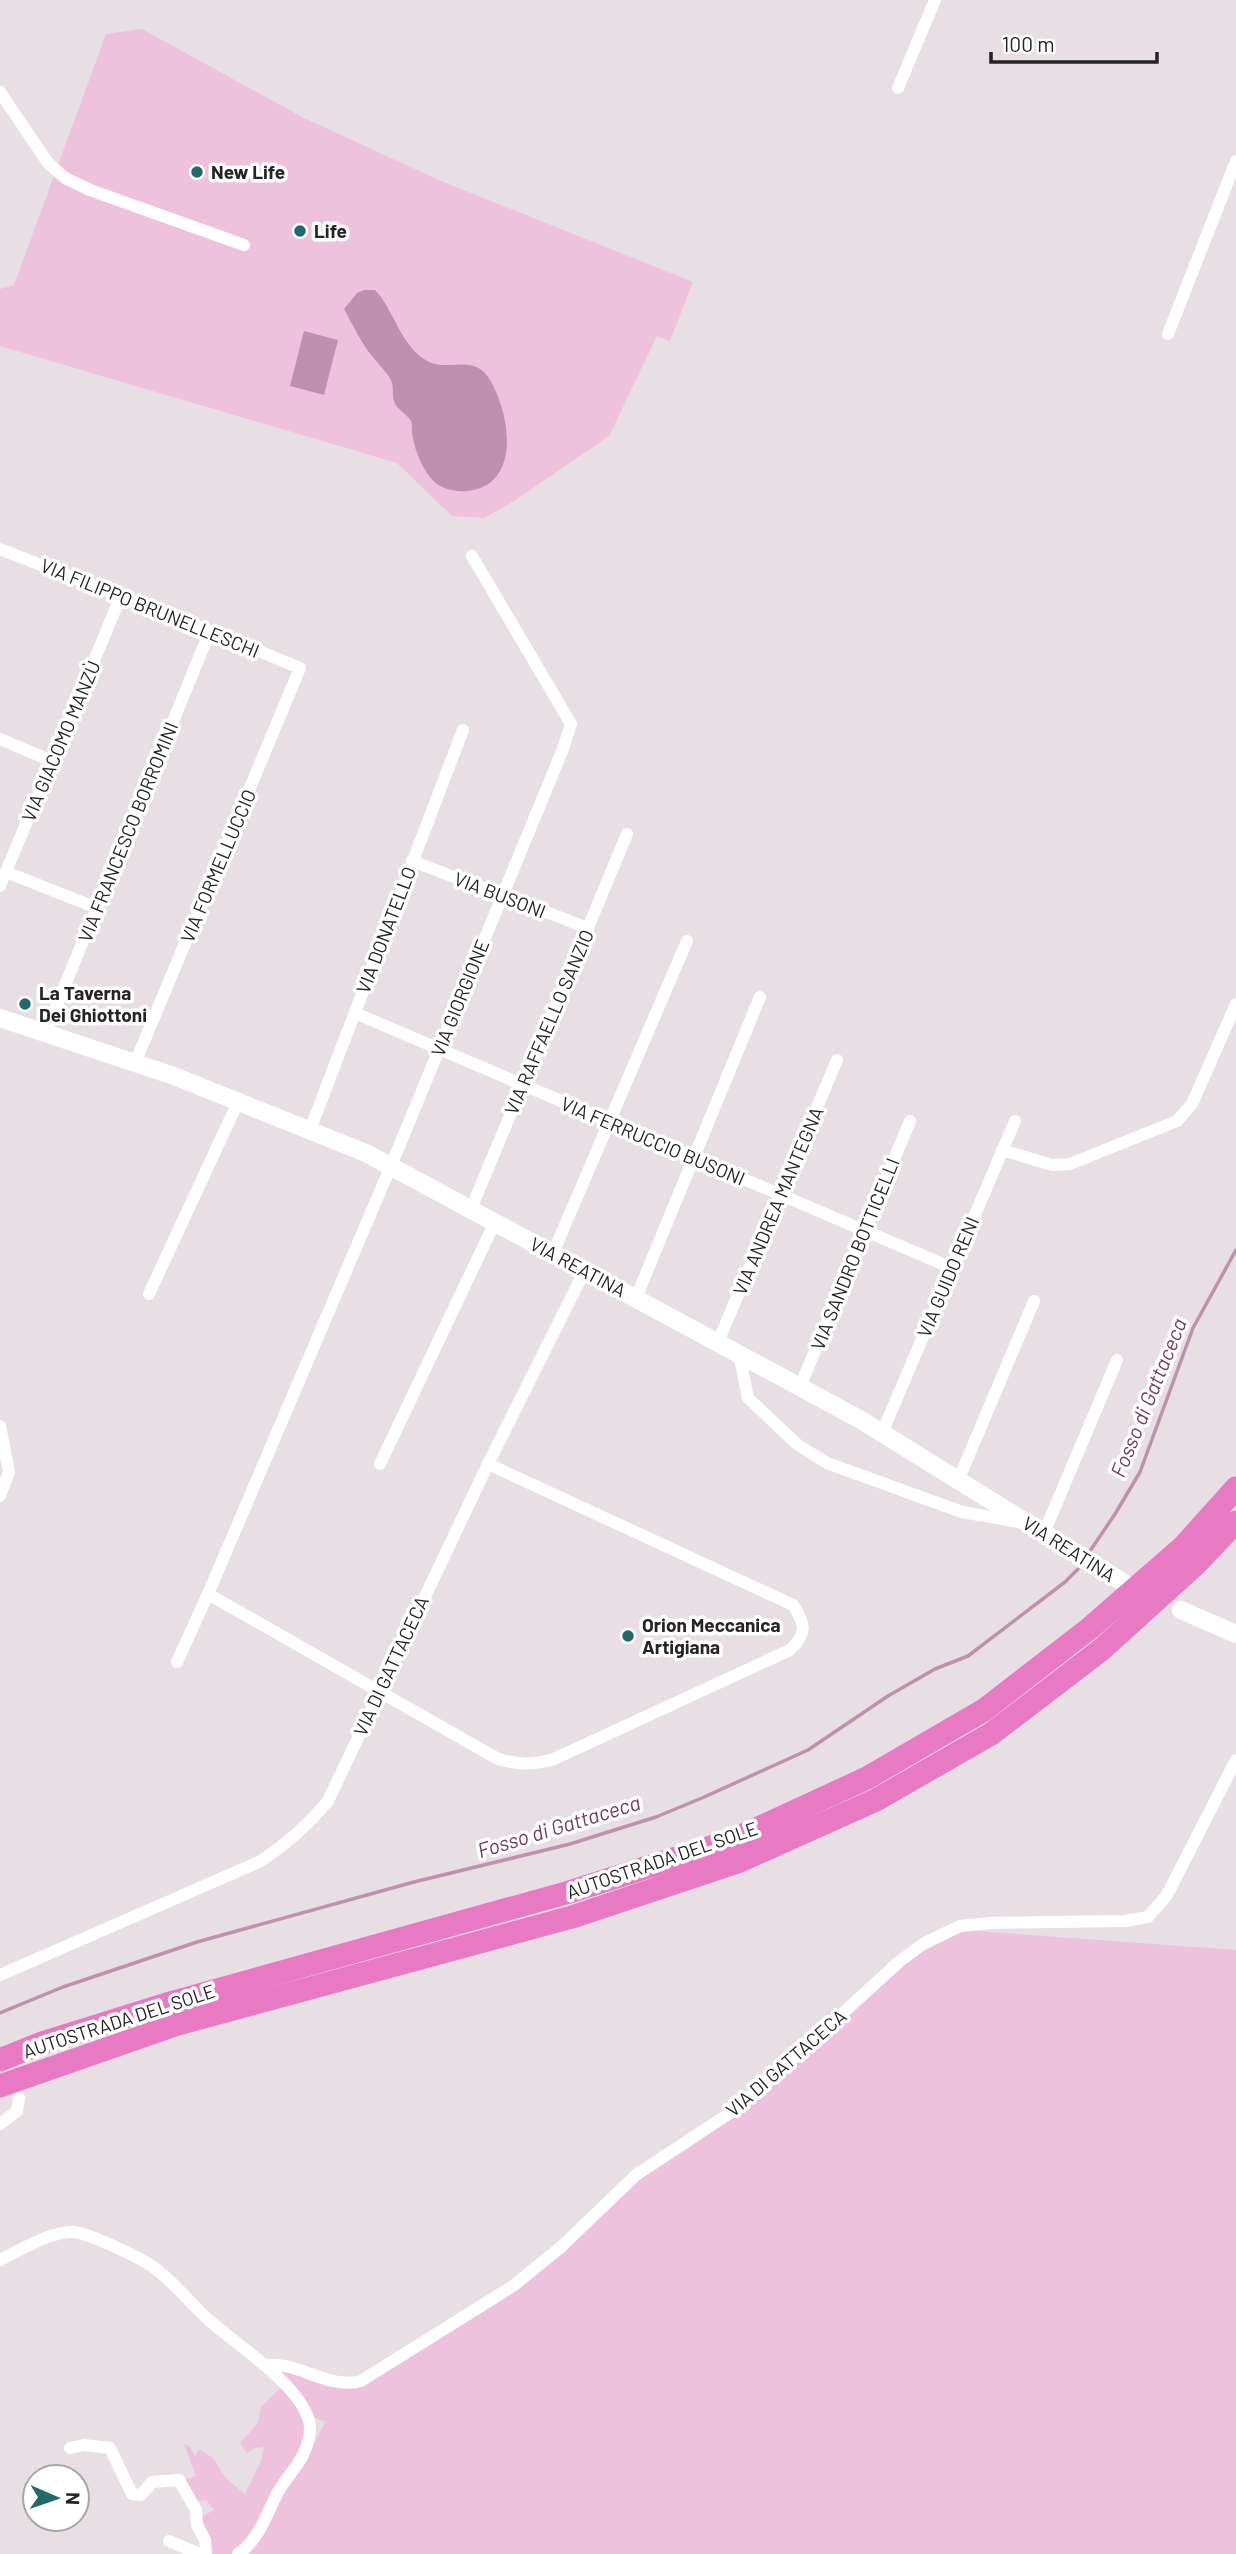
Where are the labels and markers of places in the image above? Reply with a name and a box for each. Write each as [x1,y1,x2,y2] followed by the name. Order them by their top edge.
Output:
[211,160,285,183] place label: New Life
[189,164,205,180] marker: New Life
[314,219,347,242] place label: Life
[292,223,308,239] marker: Life
[39,981,147,1026] place label: La Taverna Dei Ghiottoni
[17,996,33,1012] marker: La Taverna Dei Ghiottoni
[642,1613,780,1658] place label: Orion Meccanica Artigiana
[620,1628,636,1644] marker: Orion Meccanica Artigiana

